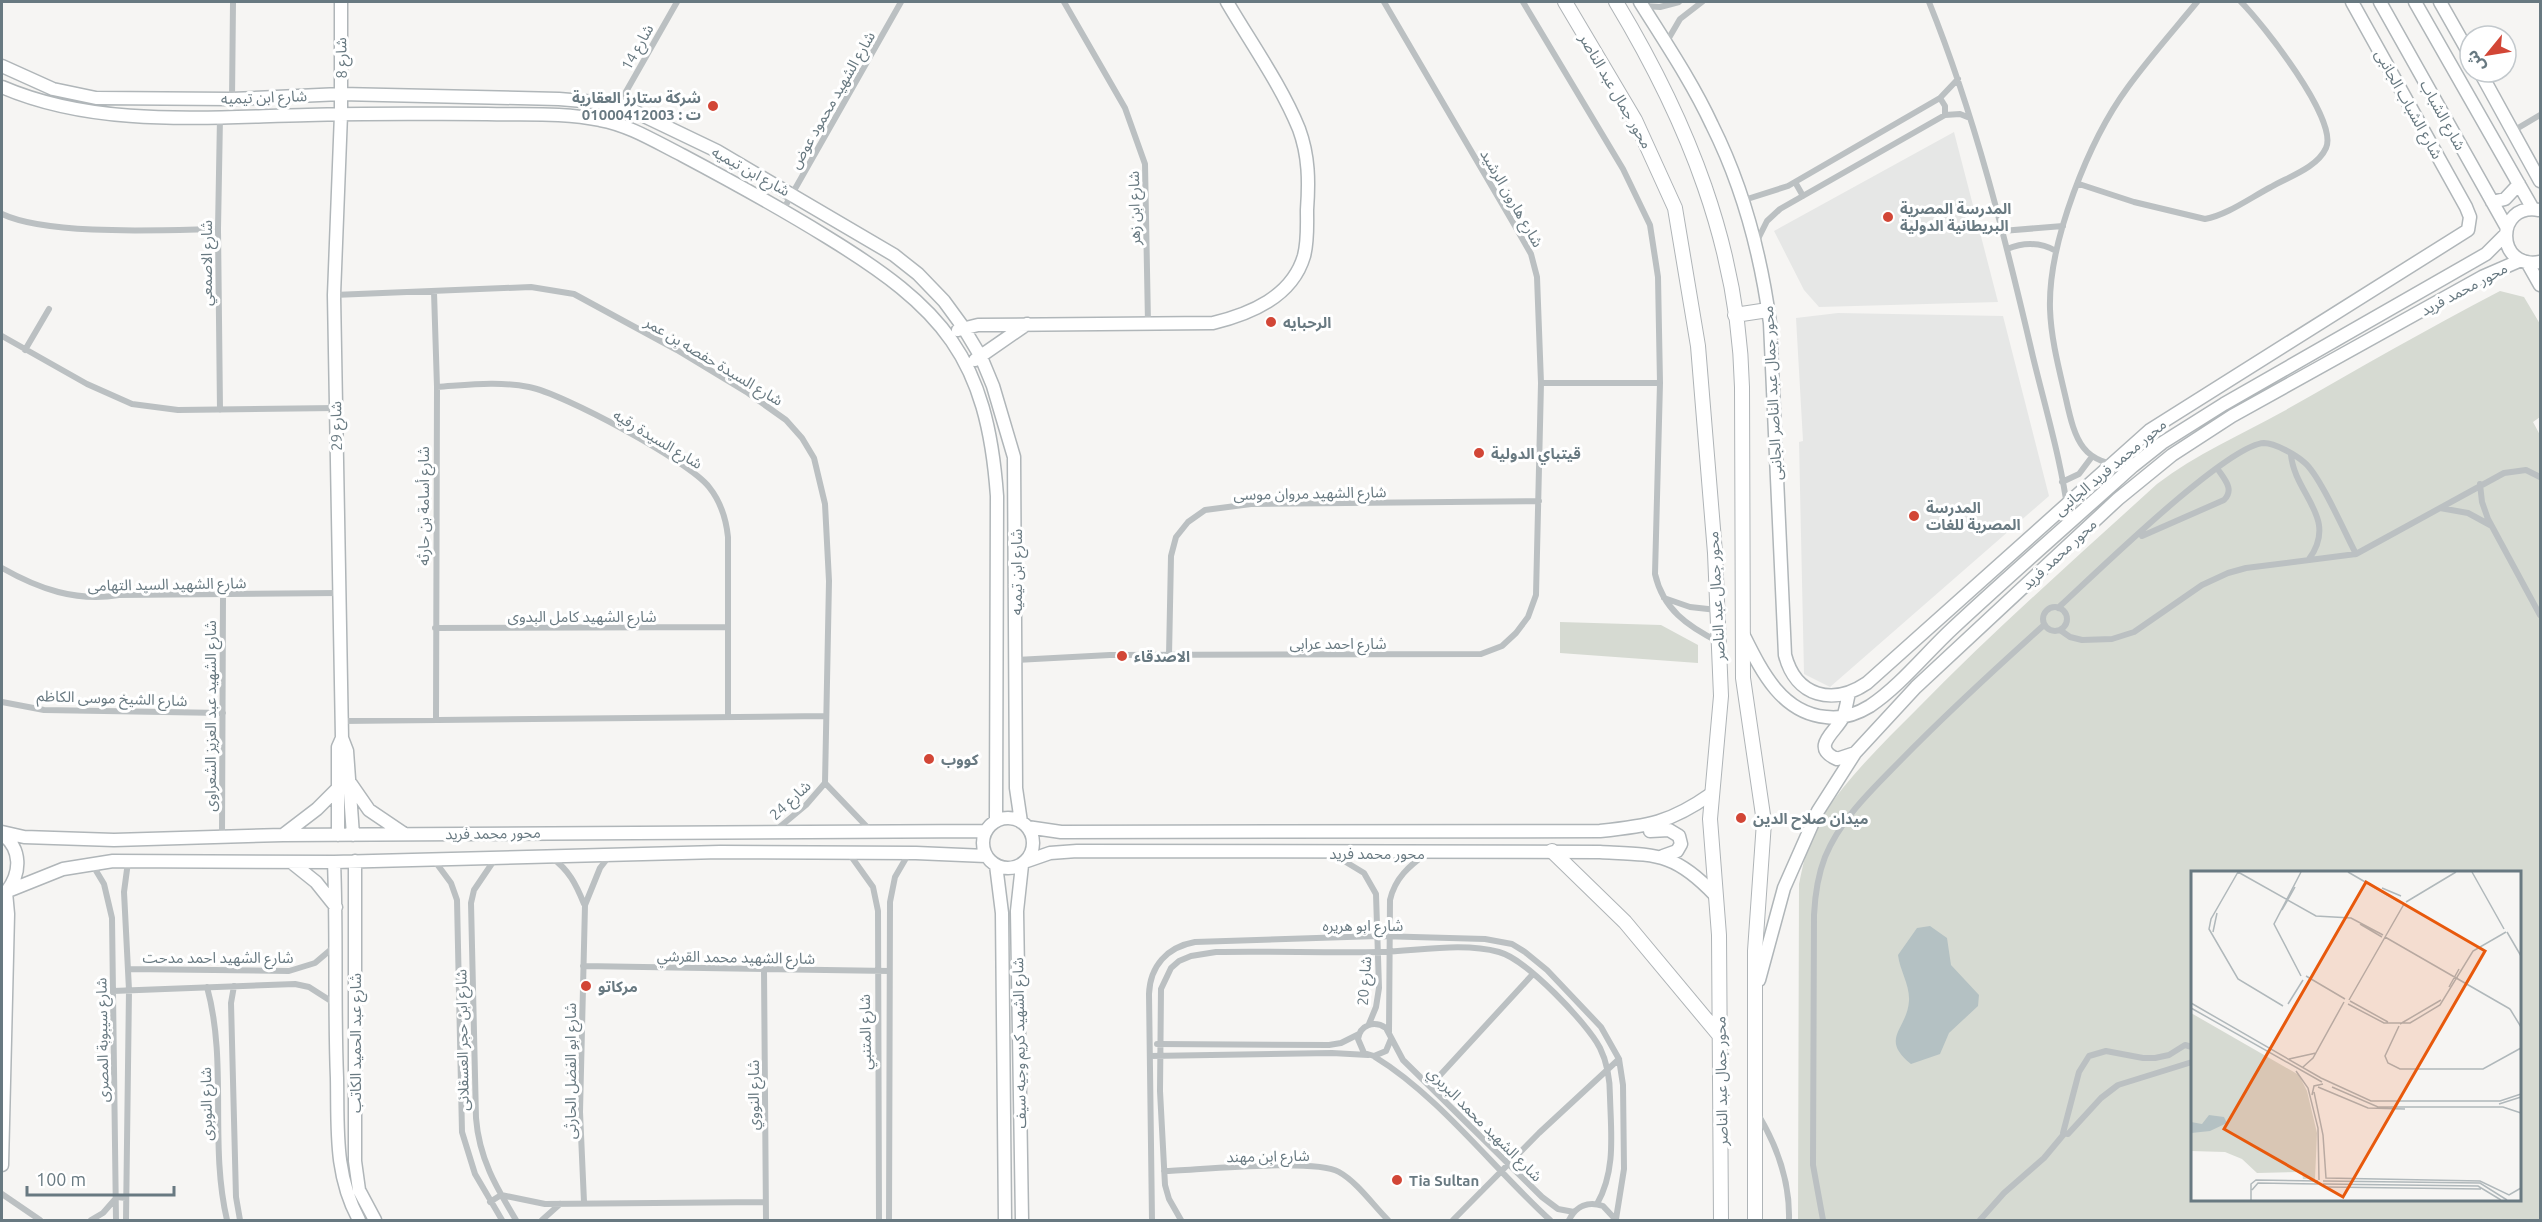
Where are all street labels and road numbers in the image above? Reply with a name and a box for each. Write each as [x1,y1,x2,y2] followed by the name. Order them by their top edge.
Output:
[618,21,660,75] street label: شارع 14
[786,28,882,174] street label: شارع الشهيد محمود عوض
[1575,30,1656,152] street label: محور جمال عبد الناصر
[332,37,354,79] street label: شارع 8
[2371,46,2447,162] street label: شارع الشباب الجانبى
[2416,77,2470,153] street label: شارع الشباب
[221,87,308,111] street label: شارع ابن تيميه
[707,143,793,203] street label: شارع ابن تيميه
[1474,146,1547,252] street label: شارع هارون الرشيد
[1125,170,1147,246] street label: شارع ابن زهر
[198,220,219,306] street label: شارع الاصمعي
[2418,259,2511,320] street label: محور محمد فريد
[1759,305,1786,481] street label: محور جمال عبد الناصر الجانبى
[639,313,786,412] street label: شارع السيدة حفصه بن عمر
[327,401,349,451] street label: شارع 29
[608,406,706,476] street label: شارع السيدة رقيه
[2051,415,2170,519] street label: محور محمد فريد الجانبى
[415,446,436,566] street label: شارع أسامة بن حارثه
[1233,483,1387,507] street label: شارع الشهيد مروان موسى
[2018,515,2100,594] street label: محور محمد فريد
[1008,529,1029,615] street label: شارع ابن تيميه
[1704,531,1729,662] street label: محور جمال عبد الناصر
[88,574,247,598] street label: شارع الشهيد السيد التهامى
[507,608,657,629] street label: شارع الشهيد كامل البدوى
[202,620,223,812] street label: شارع الشهيد عبد العزيز الشعراوى
[1290,635,1387,656] street label: شارع احمد عرابى
[36,687,188,713] street label: شارع الشيخ موسى الكاظم
[766,777,817,826] street label: شارع 24
[445,824,541,843] street label: محور محمد فريد
[1329,845,1425,863] street label: محور محمد فريد
[1323,917,1404,938] street label: شارع ابو هريره
[657,947,815,971] street label: شارع الشهيد محمد القرشي
[142,949,294,970] street label: شارع الشهيد احمد مدحت
[1354,955,1378,1007] street label: شارع 20
[1009,957,1033,1129] street label: شارع الشهيد كريم وجيه سيف
[452,969,476,1111] street label: شارع ابن حجر العسقلانى
[347,973,368,1113] street label: شارع عبد الحميد الكاتب
[92,977,116,1103] street label: شارع سيبوبة المصرى
[856,994,878,1070] street label: شارع المتنبي
[562,1003,583,1139] street label: شارع ابو الفضل الحارثى
[1711,1016,1732,1147] street label: محور جمال عبد الناصر
[745,1060,766,1130] street label: شارع النووي
[1422,1063,1546,1188] street label: شارع الشهيد محمد البربري
[197,1067,219,1141] street label: شارع النوبرى
[1226,1147,1310,1169] street label: شارع ابن مهند

